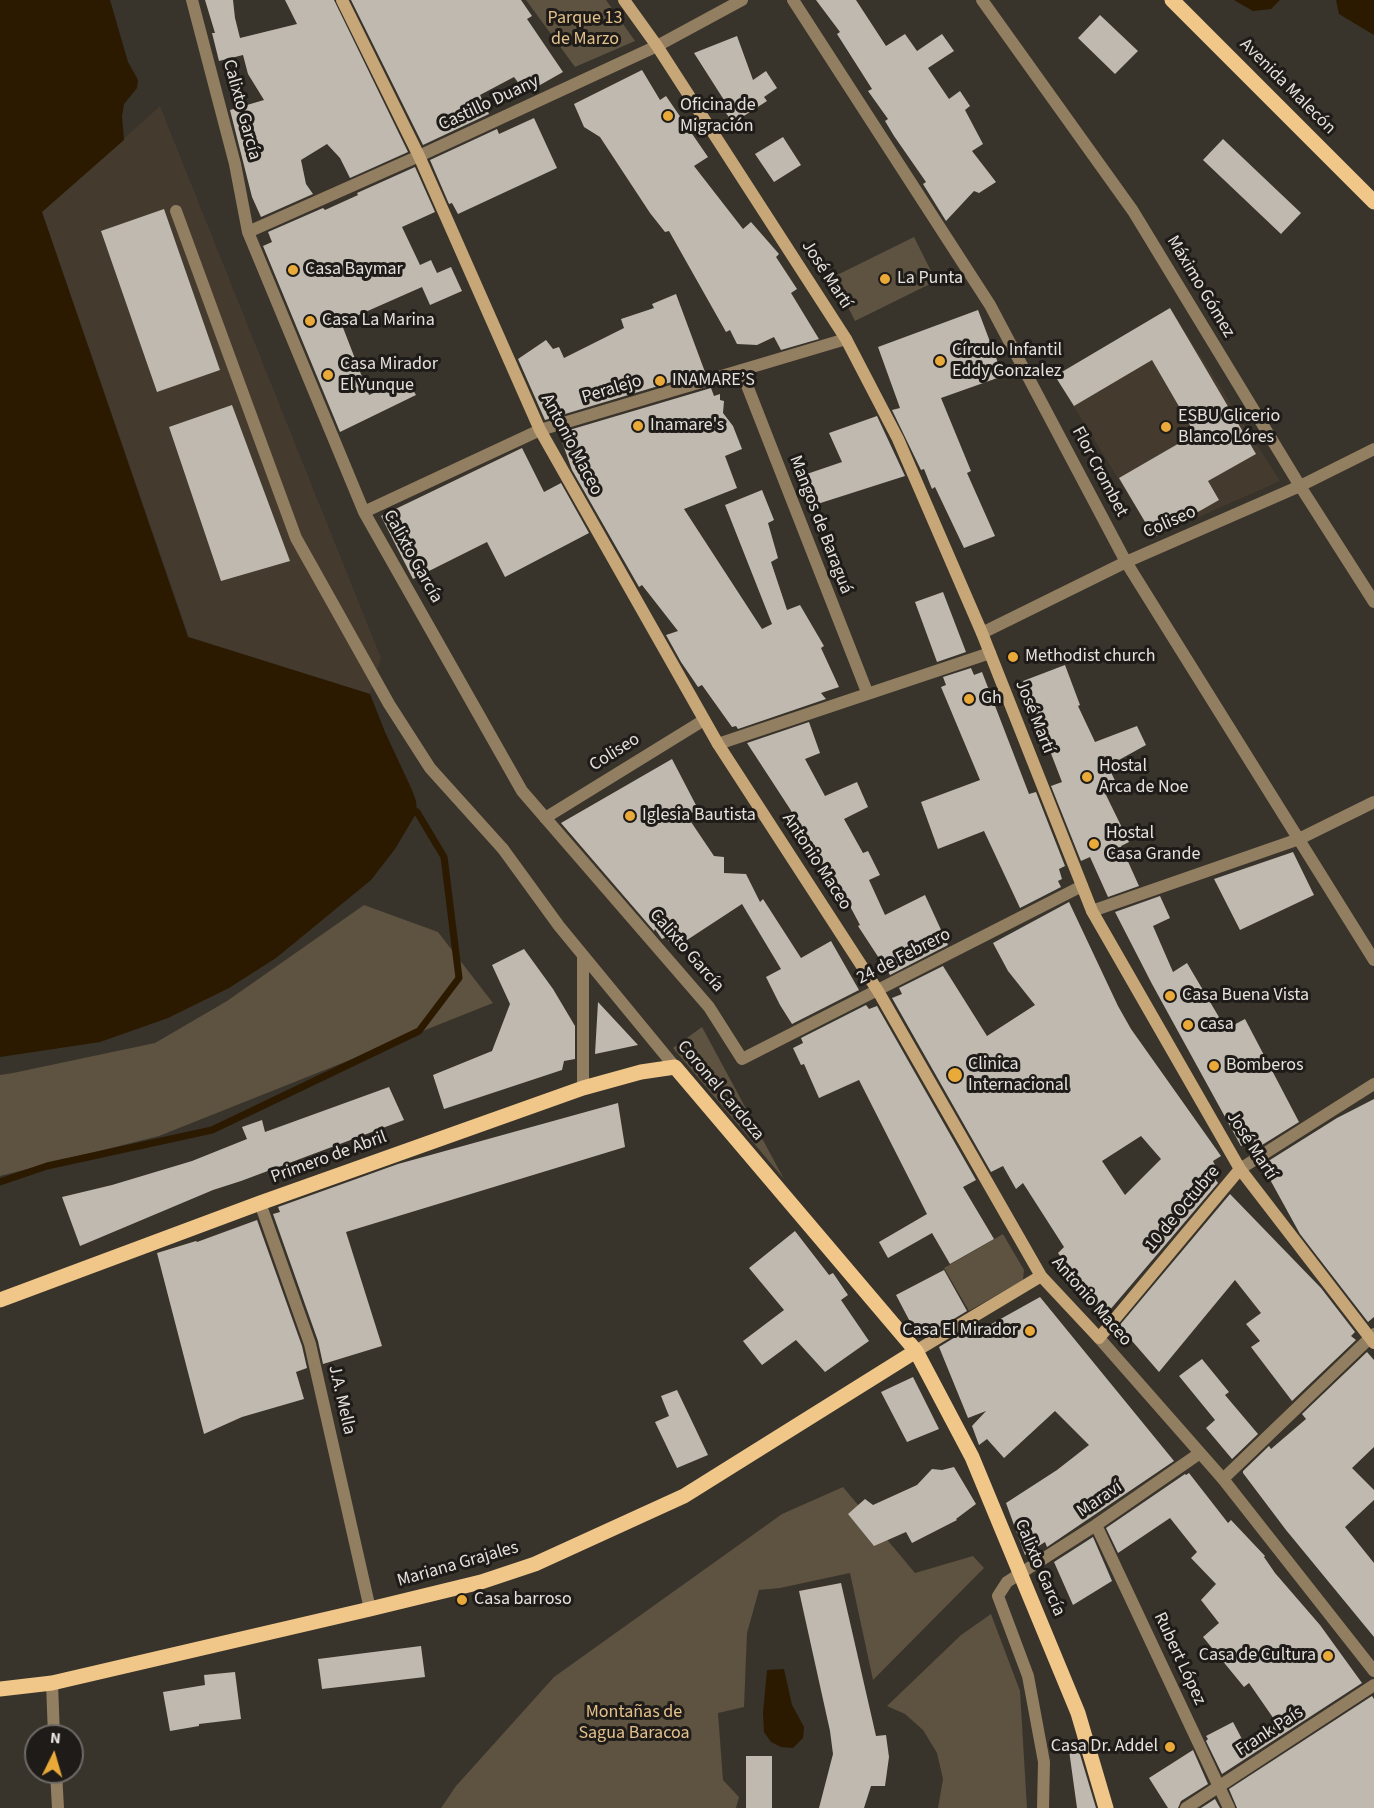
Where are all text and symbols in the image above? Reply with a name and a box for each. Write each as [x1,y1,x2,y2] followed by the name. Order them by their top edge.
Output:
[548,8,622,50] park label: Parque 13 de Marzo
[1234,34,1340,140] street label: Avenida Malecón
[217,57,265,163] street label: Calixto García
[436,71,542,137] street label: Castillo Duany
[680,95,756,138] place label: Oficina de Migración
[661,109,675,123] marker: Oficina de Migración
[1161,232,1239,342] street label: Máximo Gómez
[796,237,856,313] street label: José Martí
[305,259,403,281] place label: Casa Baymar
[286,263,300,277] marker: Casa Baymar
[897,268,963,290] place label: La Punta
[878,272,892,286] marker: La Punta
[322,310,435,332] place label: Casa La Marina
[303,314,317,328] marker: Casa La Marina
[952,340,1062,382] place label: Círculo Infantil Eddy Gonzalez
[340,354,438,397] place label: Casa Mirador El Yunque
[933,354,947,368] marker: Círculo Infantil Eddy Gonzalez
[321,368,335,382] marker: Casa Mirador El Yunque
[672,370,755,392] place label: INAMARE’S
[580,371,644,409] street label: Peralejo
[653,374,667,388] marker: INAMARE’S
[535,391,607,499] street label: Antonio Maceo
[1178,406,1280,448] place label: ESBU Glicerio Blanco Lóres
[650,415,724,437] place label: Inamare's
[631,419,645,433] marker: Inamare's
[1159,420,1173,434] marker: ESBU Glicerio Blanco Lóres
[1066,423,1132,521] street label: Flor Crombet
[784,453,856,597] street label: Mangos de Baraguá
[1140,502,1200,544] street label: Coliseo
[378,507,446,607] street label: Calixto García
[1025,646,1156,668] place label: Methodist church
[1006,650,1020,664] marker: Methodist church
[1010,677,1058,757] street label: José Martí
[981,688,1002,710] place label: Gh
[962,692,976,706] marker: Gh
[586,729,644,777] street label: Coliseo
[1099,756,1188,798] place label: Hostal Arca de Noe
[1080,770,1094,784] marker: Hostal Arca de Noe
[642,805,756,827] place label: Iglesia Bautista
[623,809,637,823] marker: Iglesia Bautista
[777,809,855,915] street label: Antonio Maceo
[1106,823,1200,866] place label: Hostal Casa Grande
[1087,837,1101,851] marker: Hostal Casa Grande
[644,905,728,997] street label: Calixto García
[853,924,955,990] street label: 24 de Febrero
[1182,985,1309,1007] place label: Casa Buena Vista
[1163,989,1177,1003] marker: Casa Buena Vista
[1200,1014,1234,1036] place label: casa
[1181,1018,1195,1032] marker: casa
[672,1036,768,1146] street label: Coronel Cardoza
[968,1054,1068,1096] place label: Clinica Internacional
[1226,1055,1303,1077] place label: Bomberos
[1207,1059,1221,1073] marker: Bomberos
[946,1066,964,1084] marker: Clinica Internacional
[1221,1108,1281,1184] street label: José Martí
[268,1127,390,1189] street label: Primero de Abril
[1141,1162,1225,1256] street label: 10 de Octubre
[1046,1253,1136,1351] street label: Antonio Maceo
[902,1320,1018,1342] place label: Casa El Mirador
[1023,1324,1037,1338] marker: Casa El Mirador
[323,1363,359,1437] street label: J.A. Mella
[1073,1477,1127,1523] street label: Maraví
[1009,1516,1069,1620] street label: Calixto García
[395,1537,521,1593] street label: Mariana Grajales
[474,1589,572,1611] place label: Casa barroso
[455,1593,469,1607] marker: Casa barroso
[1148,1609,1210,1709] street label: Rubert López
[1199,1645,1316,1667] place label: Casa de Cultura
[1321,1649,1335,1663] marker: Casa de Cultura
[578,1702,690,1744] park label: Montañas de Sagua Baracoa
[1232,1702,1308,1762] street label: Frank País
[24,1724,84,1784] north arrow
[49,1727,62,1749] text: N
[1051,1736,1158,1758] place label: Casa Dr. Addel
[1163,1740,1177,1754] marker: Casa Dr. Addel

